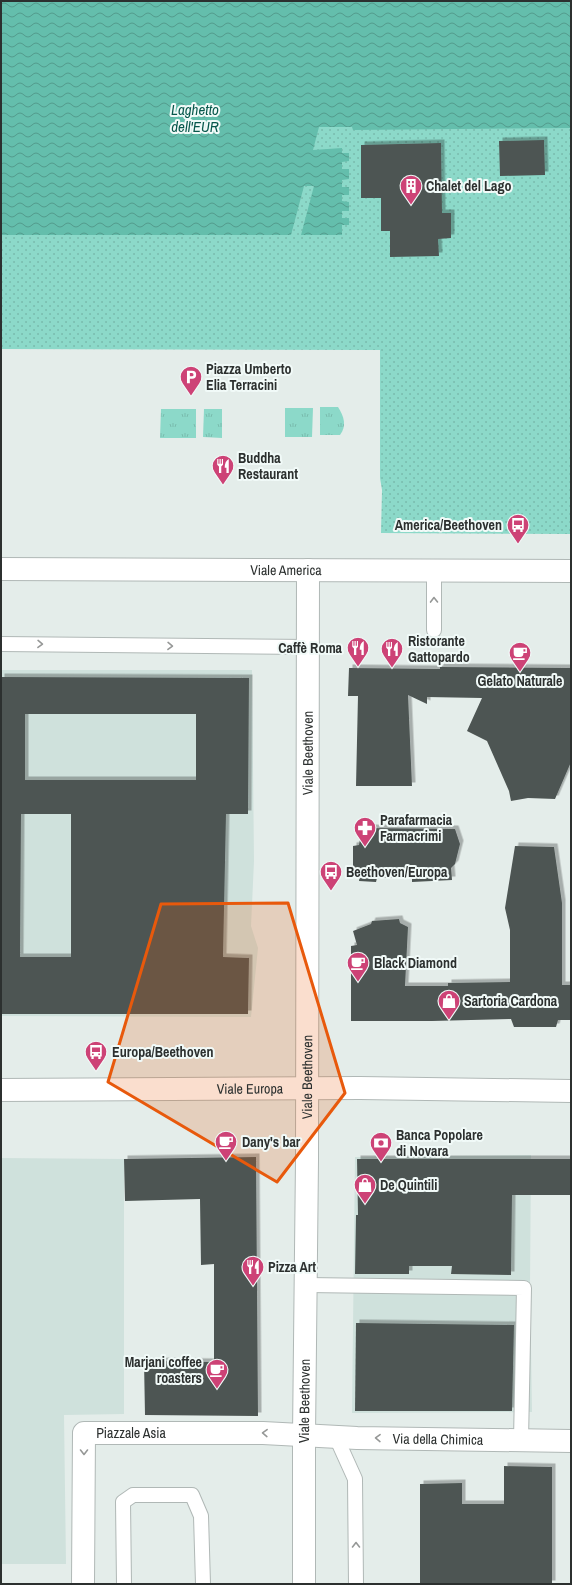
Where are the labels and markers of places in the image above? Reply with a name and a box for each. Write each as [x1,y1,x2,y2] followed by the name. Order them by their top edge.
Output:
[398,173,424,206] building icon: Chalet del Lago
[426,177,511,195] place label: Chalet del Lago
[206,360,291,394] place label: Piazza Umberto Elia Terracini
[178,364,204,397] parking icon: Piazza Umberto Elia Terracini
[238,449,298,483] place label: Buddha Restaurant
[210,453,236,486] restaurant icon: Buddha Restaurant
[505,512,531,545] bus stop icon: America/Beethoven
[395,516,502,534] place label: America/Beethoven
[408,632,470,666] place label: Ristorante Gattopardo
[345,635,371,668] restaurant icon: Caffè Roma
[379,636,405,669] restaurant icon: Ristorante Gattopardo
[278,639,343,657] place label: Caffè Roma
[507,640,533,673] cafe icon: Gelato Naturale
[478,672,562,690] place label: Gelato Naturale
[380,811,453,845] place label: Parafarmacia Farmacrimi
[352,815,378,848] pharmacy icon: Parafarmacia Farmacrimi
[318,859,344,892] bus stop icon: Beethoven/Europa
[346,863,448,881] place label: Beethoven/Europa
[345,950,371,983] cafe icon: Black Diamond
[374,954,457,972] place label: Black Diamond
[436,988,462,1021] shop icon: Sartoria Cardona
[464,992,558,1010] place label: Sartoria Cardona
[83,1039,109,1072] bus stop icon: Europa/Beethoven
[112,1043,213,1061] place label: Europa/Beethoven
[396,1126,483,1160] place label: Banca Popolare di Novara
[213,1129,239,1162] cafe icon: Dany's bar
[368,1130,394,1163] bank icon: Banca Popolare di Novara
[242,1133,301,1151] place label: Dany's bar
[352,1172,378,1205] shop icon: De Quintili
[380,1176,437,1194] place label: De Quintili
[240,1254,266,1287] restaurant icon: Pizza Art
[268,1258,316,1276] place label: Pizza Art
[125,1353,202,1387] place label: Marjani coffee roasters
[204,1357,230,1390] cafe icon: Marjani coffee roasters

